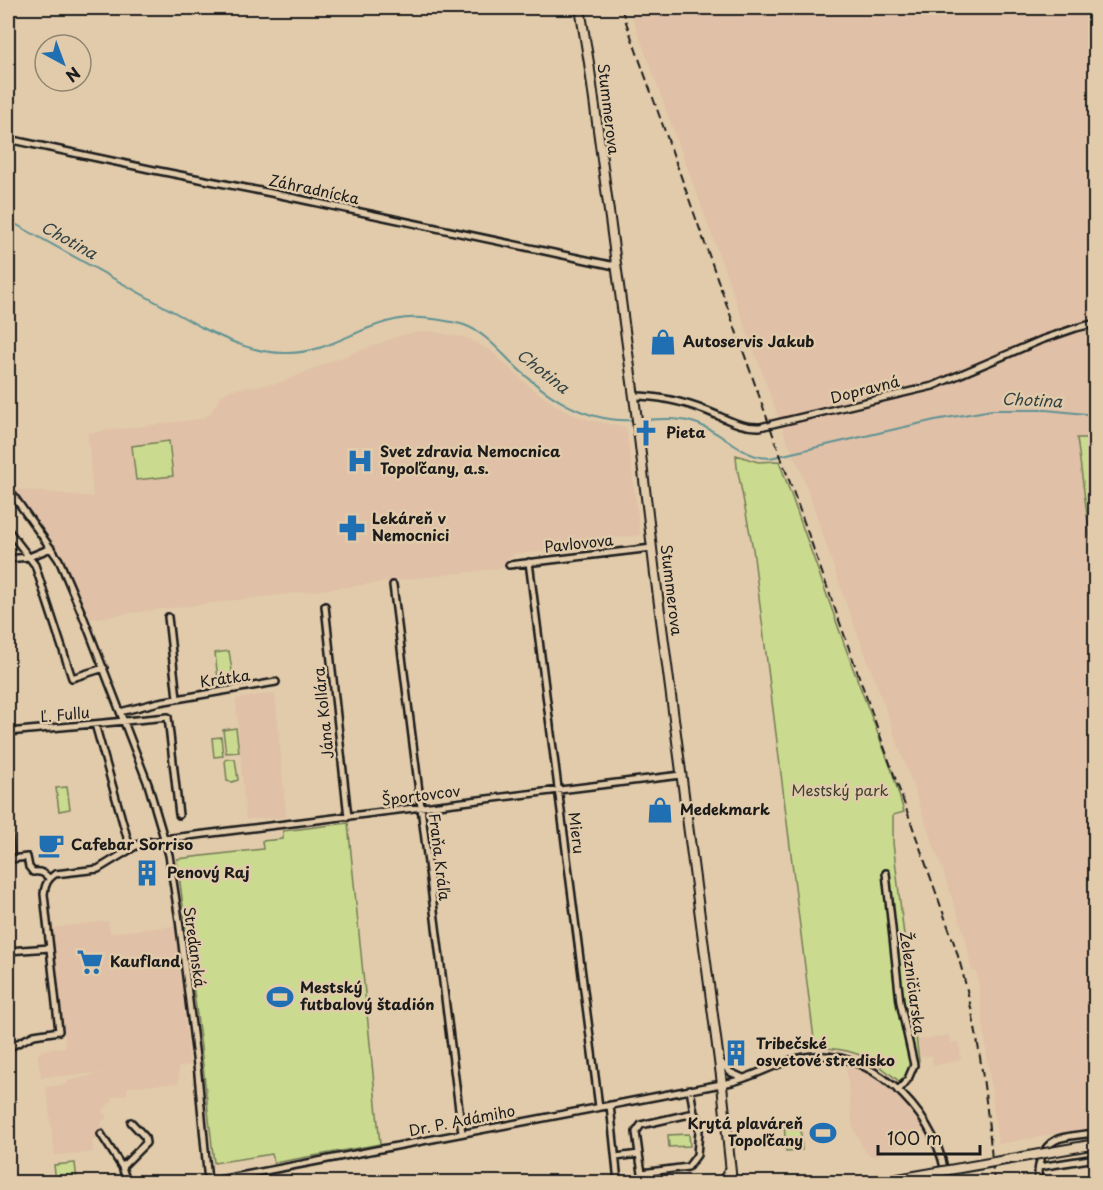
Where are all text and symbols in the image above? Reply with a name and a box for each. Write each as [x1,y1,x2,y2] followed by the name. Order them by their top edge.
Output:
[33,33,93,93] north arrow
[61,62,86,88] text: N
[592,62,627,157] street label: Stummerova
[267,168,362,209] street label: Záhradnícka
[37,214,103,265] water label: Chotina
[648,327,678,357] shop icon: Autoservis Jakub
[683,329,814,352] place label: Autoservis Jakub
[512,342,576,399] water label: Chotina
[828,369,902,408] street label: Dopravná
[1001,385,1064,413] water label: Chotina
[631,418,661,448] church icon: Pieta
[666,420,706,443] place label: Pieta
[380,439,561,479] place label: Svet zdravia Nemocnica Topoľčany, a.s.
[345,446,375,476] hospital icon: Svet zdravia Nemocnica Topoľčany, a.s.
[372,506,449,546] place label: Lekáreň v Nemocnici
[337,513,367,543] pharmacy icon: Lekáreň v Nemocnici
[543,527,615,558] street label: Pavlovova
[655,543,690,638] street label: Stummerova
[198,663,252,692] street label: Krátka
[306,666,339,760] street label: Jána Kollára
[39,700,91,727] street label: Ľ. Fullu
[380,778,462,811] street label: Športovcov
[791,778,889,801] park label: Mestský park
[645,795,675,825] shop icon: Medekmark
[680,797,770,820] place label: Medekmark
[564,811,591,855] street label: Mieru
[424,812,457,902] street label: Fraňa Kráľa
[36,830,66,860] cafe icon: Cafebar Sorriso
[71,832,193,855] place label: Cafebar Sorriso
[132,858,162,888] building icon: Penový Raj
[167,860,250,883] place label: Penový Raj
[178,905,213,989] street label: Streďanská
[895,930,932,1036] street label: Železničiarska
[75,947,105,977] supermarket icon: Kaufland
[110,949,180,972] place label: Kaufland
[300,975,434,1015] place label: Mestský futbalový štadión
[265,982,295,1012] sports icon: Mestský futbalový štadión
[756,1031,895,1071] place label: Tribečské osvetové stredisko
[721,1038,751,1068] building icon: Tribečské osvetové stredisko
[407,1098,517,1141] street label: Dr. P. Adámiho
[687,1111,803,1151] place label: Krytá plaváreň Topoľčany
[808,1118,838,1148] sports icon: Krytá plaváreň Topoľčany
[878,1118,980,1156] scale bar
[887,1124,942,1151] text: 100 m

